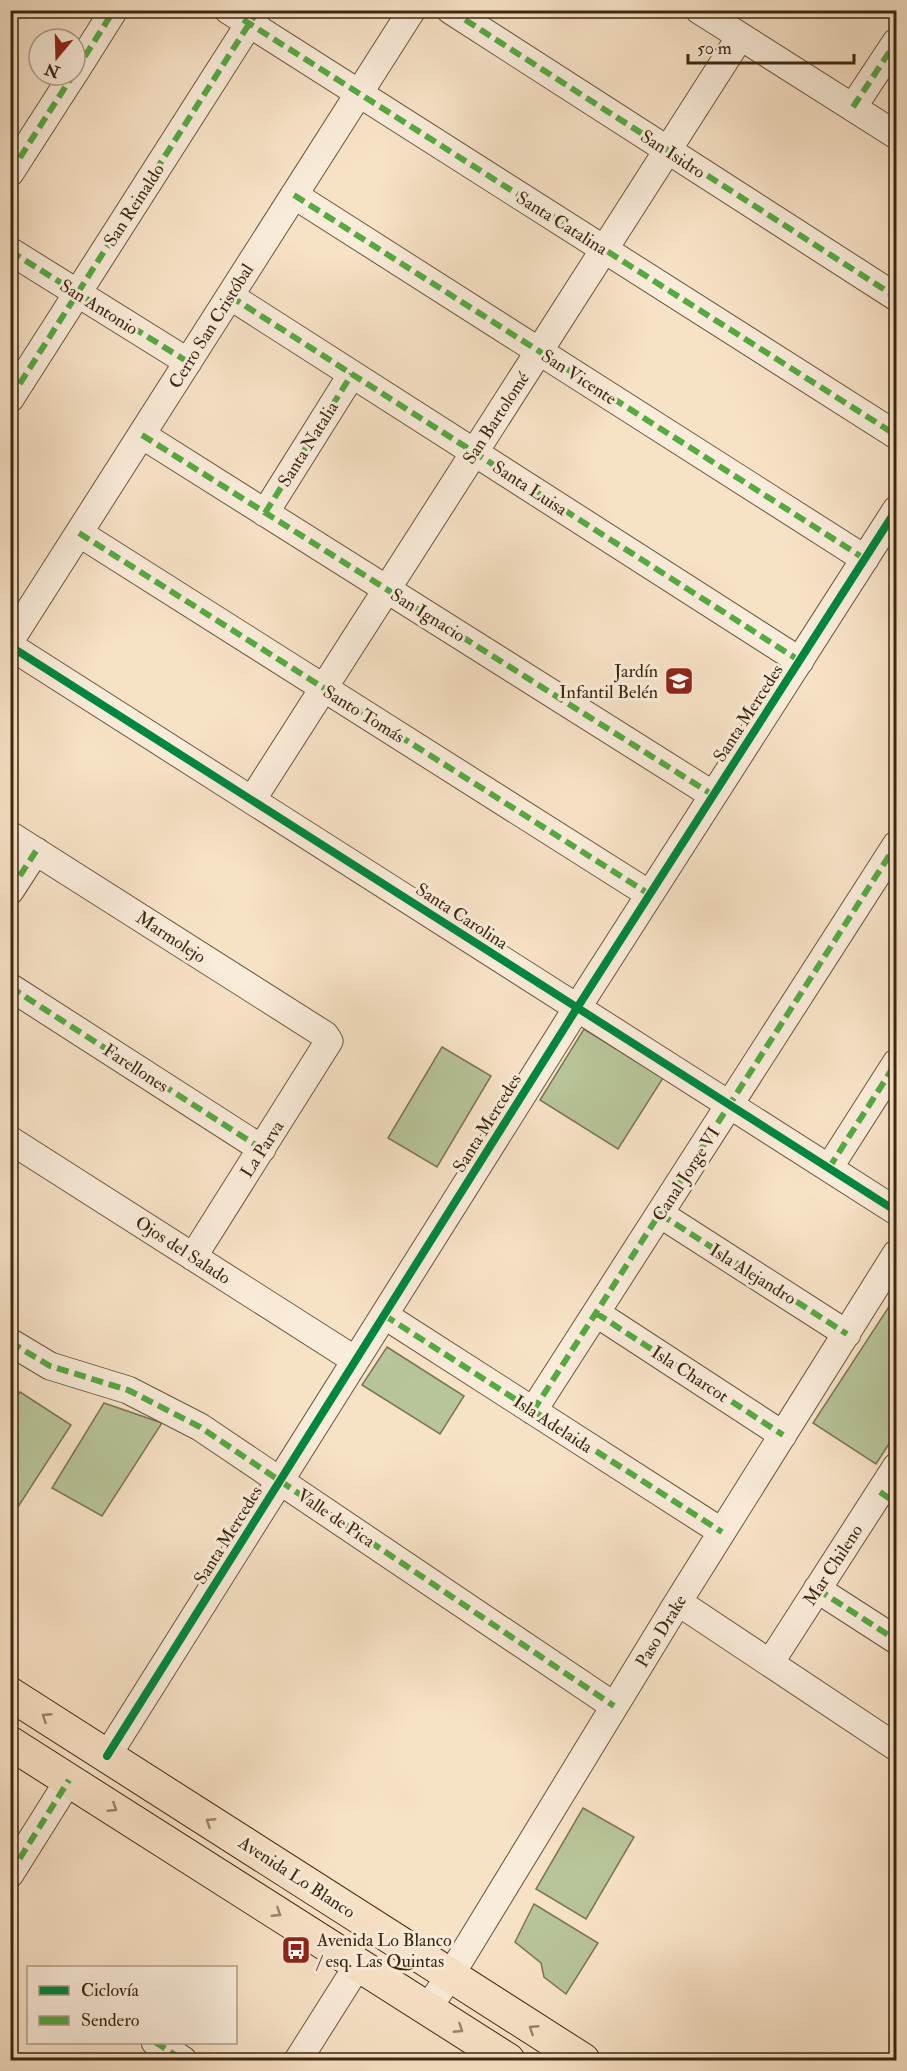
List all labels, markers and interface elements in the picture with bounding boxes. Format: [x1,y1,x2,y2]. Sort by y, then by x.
north arrow [27,27,87,87]
scale bar [688,27,854,65]
text: 50 m [697,37,732,60]
text: N [42,58,63,82]
street label: San Isidro [636,125,710,184]
street label: San Reinaldo [99,159,170,251]
street label: Santa Catalina [512,186,612,261]
street label: Cerro San Cristóbal [164,259,259,393]
street label: San Antonio [55,274,142,341]
street label: San Vicente [537,345,621,411]
street label: San Bartolomé [458,367,535,469]
street label: Santa Natalia [273,397,344,491]
street label: Santa Luisa [488,456,572,521]
street label: San Ignacio [386,583,470,648]
place label: Jardín Infantil Belén [559,660,658,704]
street label: Santa Mercedes [708,660,789,767]
school or university icon: Jardín Infantil Belén [663,665,695,697]
street label: Santo Tomás [319,680,409,749]
street label: Santa Carolina [411,878,513,955]
street label: Marmolejo [131,906,210,969]
street label: Farellones [99,1039,173,1098]
street label: Santa Mercedes [448,1070,527,1177]
street label: La Parva [235,1116,290,1182]
street label: Canal Jorge VI [647,1123,725,1226]
street label: Ojos del Salado [131,1211,235,1290]
street label: Isla Alejandro [705,1239,801,1310]
street label: Isla Charcot [647,1341,733,1408]
street label: Isla Adelaida [509,1390,597,1459]
street label: Santa Mercedes [189,1482,268,1589]
street label: Valle de Pica [292,1484,380,1553]
street label: Mar Chileno [799,1520,868,1610]
street label: Paso Drake [631,1590,692,1672]
one-way arrow [42,1713,53,1724]
one-way arrow [106,1801,117,1812]
one-way arrow [206,1818,217,1829]
street label: Avenida Lo Blanco [233,1831,360,1924]
one-way arrow [270,1906,281,1917]
place label: Avenida Lo Blanco / esq. Las Quintas [315,1929,452,1973]
bus stop icon: Avenida Lo Blanco / esq. Las Quintas [280,1934,312,1966]
legend [27,1966,237,2044]
text: Ciclovía [81,1979,140,2002]
text: Sendero [81,2009,140,2032]
one-way arrow [453,2022,463,2034]
one-way arrow [529,2025,540,2036]

